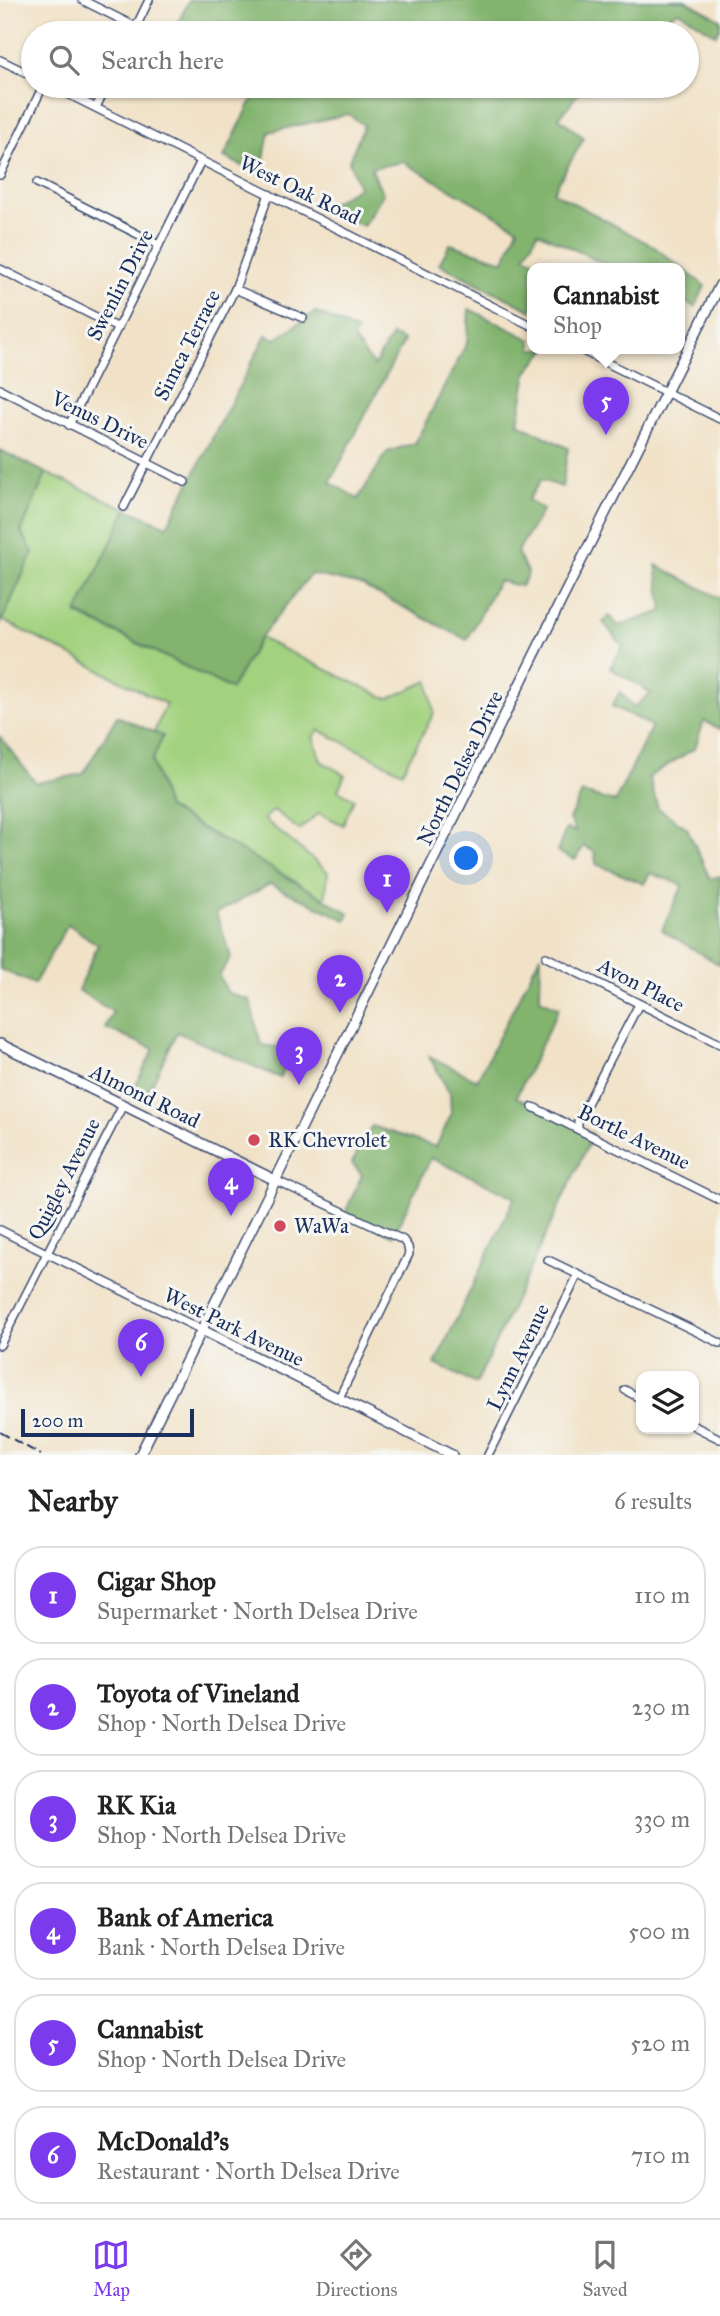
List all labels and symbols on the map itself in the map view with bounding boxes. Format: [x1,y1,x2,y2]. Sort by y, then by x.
street label: West Oak Road [235,150,365,231]
street label: Swenlin Drive [81,225,159,345]
street label: Simca Terrace [148,285,226,405]
pin: 5 [583,377,629,435]
street label: Venus Drive [46,385,153,455]
street label: North Delsea Drive [411,686,509,850]
your location [449,841,483,875]
pin: 1 [364,855,410,913]
street label: Avon Place [592,952,689,1018]
pin: 2 [317,955,363,1013]
pin: 3 [276,1027,322,1085]
street label: Almond Road [85,1058,205,1134]
street label: Bortle Avenue [574,1099,695,1175]
street label: Quigley Avenue [22,1114,106,1244]
place label: RK Chevrolet [268,1127,388,1153]
marker: RK Chevrolet [246,1132,262,1148]
pin: 4 [208,1158,254,1216]
place label: WaWa [294,1213,349,1239]
marker: WaWa [272,1218,288,1234]
street label: West Park Avenue [160,1282,309,1372]
street label: Lynn Avenue [481,1299,555,1415]
pin: 6 [118,1319,164,1377]
scale bar [21,1406,194,1438]

